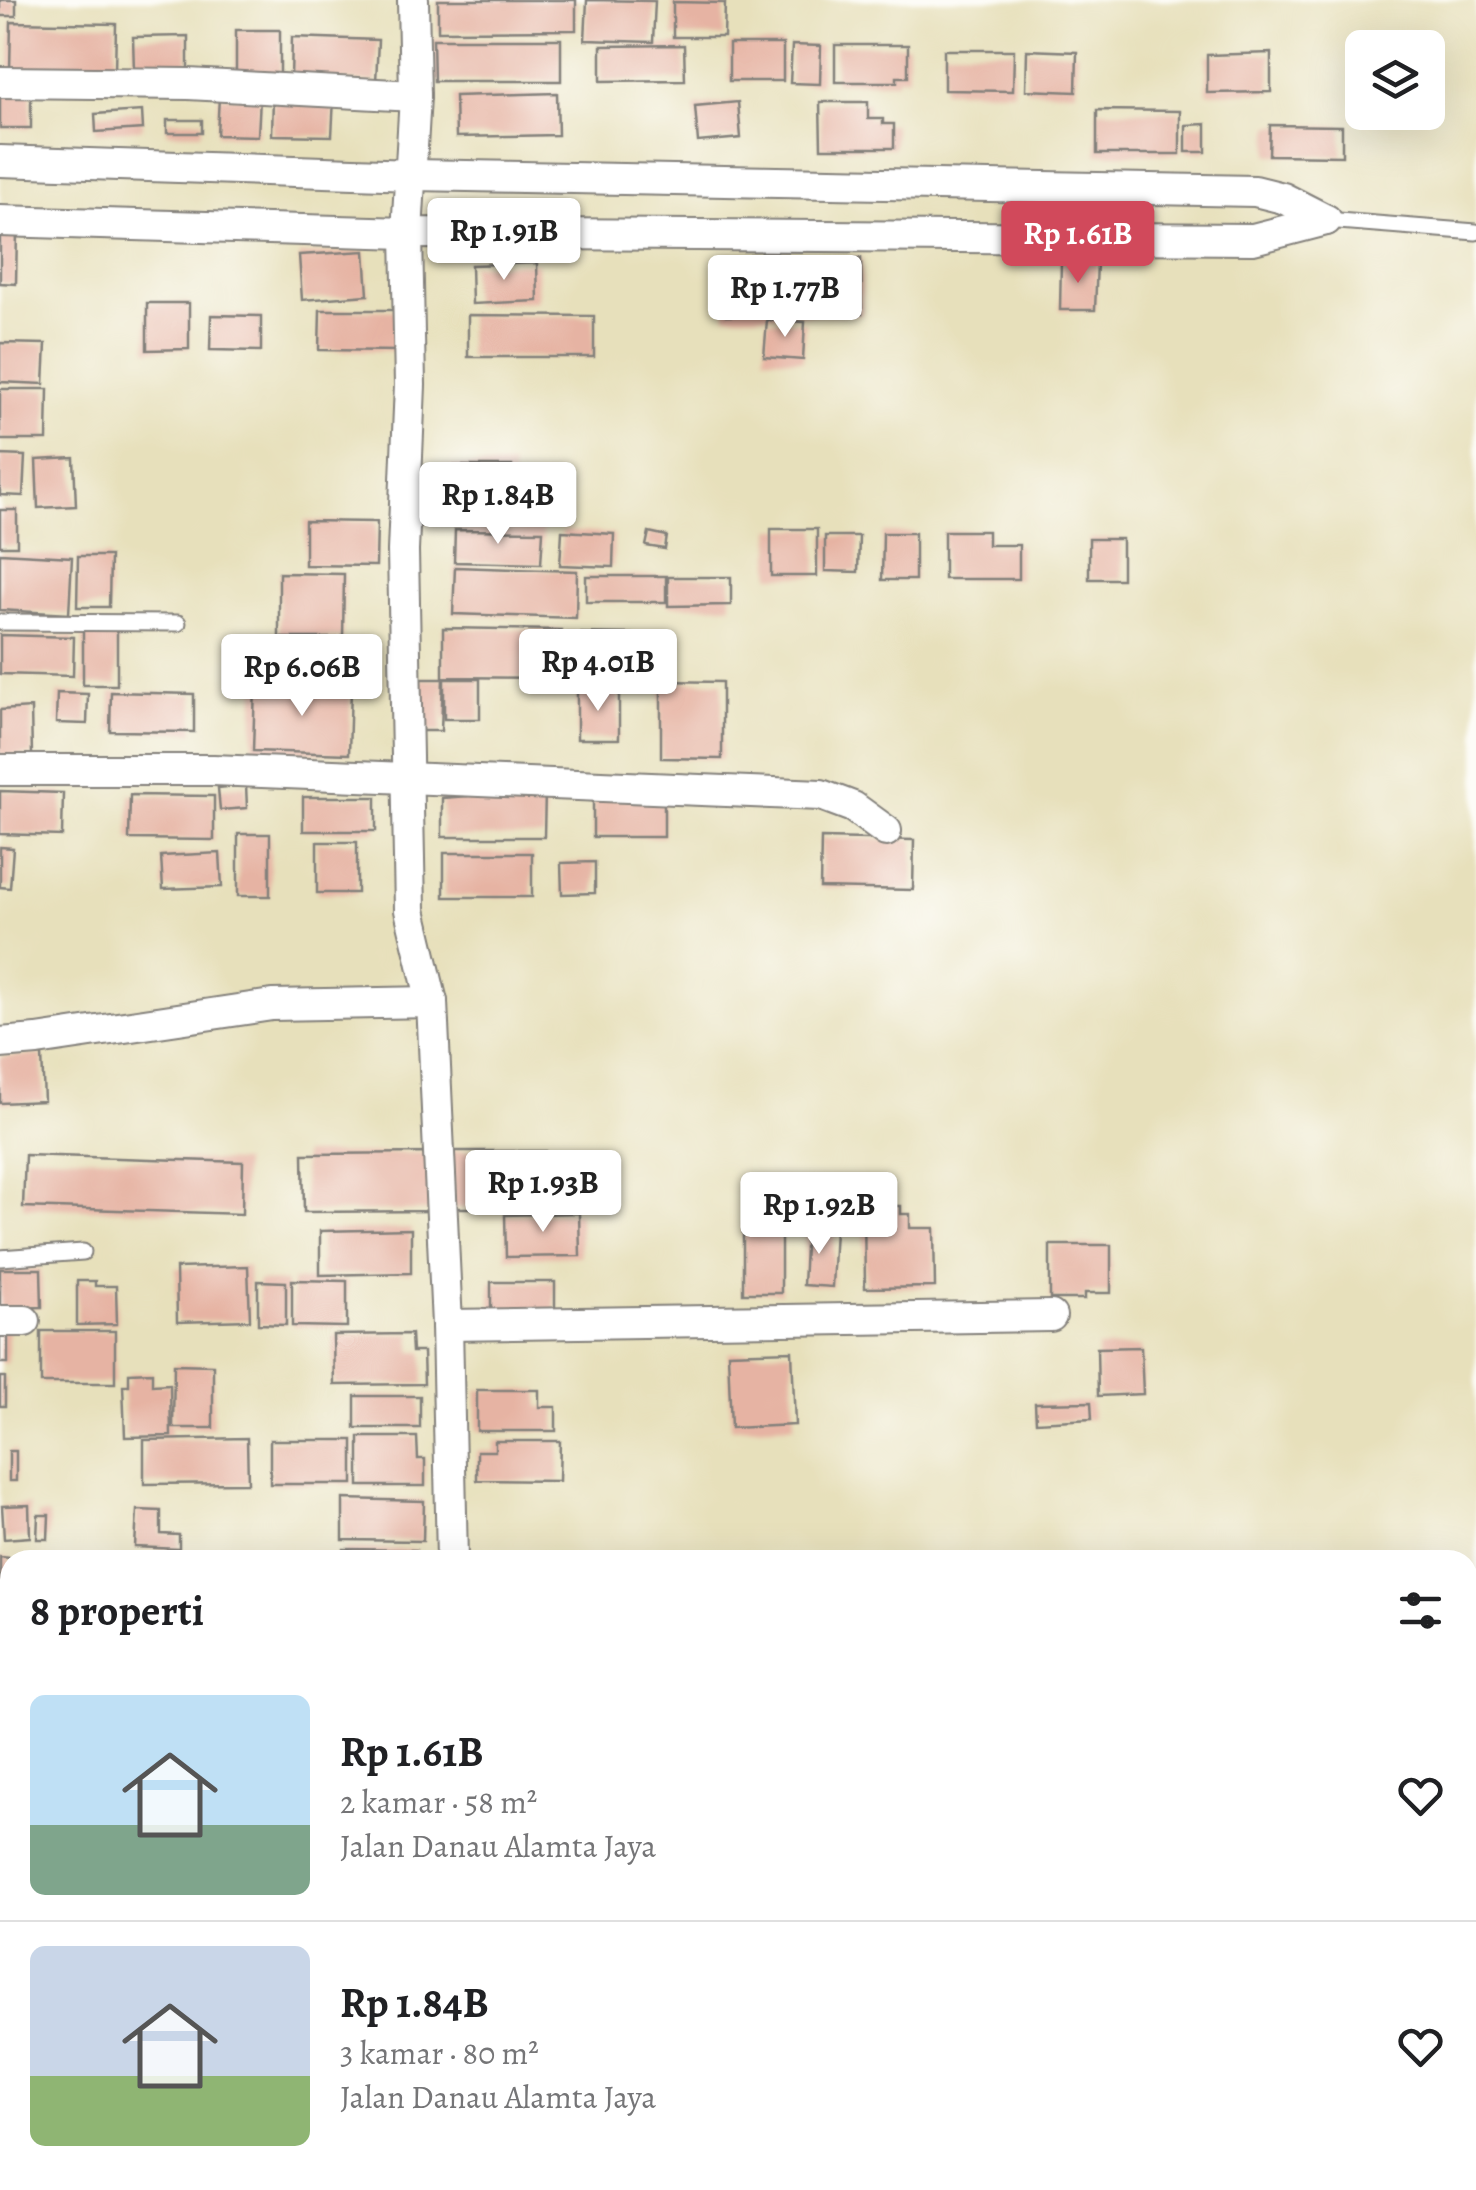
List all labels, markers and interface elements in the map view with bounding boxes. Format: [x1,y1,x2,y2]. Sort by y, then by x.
map controls [1345,30,1445,130]
button: layers [1345,30,1445,130]
pin: Rp 1.91B [401,198,607,283]
pin: Rp 1.61B [975,201,1181,286]
text: Rp 1.91B [449,208,559,252]
text: Rp 1.61B [1023,211,1133,255]
pin: Rp 1.77B [682,255,888,340]
text: Rp 1.77B [730,265,840,309]
pin: Rp 1.84B [395,462,601,547]
text: Rp 1.84B [441,472,555,516]
pin: Rp 4.01B [495,629,701,714]
pin: Rp 6.06B [199,634,405,719]
text: Rp 4.01B [541,639,655,683]
text: Rp 6.06B [243,644,361,688]
pin: Rp 1.93B [440,1150,646,1235]
text: Rp 1.93B [487,1160,599,1204]
pin: Rp 1.92B [716,1172,922,1257]
text: Rp 1.92B [762,1182,876,1226]
text: 8 properti [30,1582,204,1639]
icon: filters [1393,1583,1448,1638]
text: Rp 1.61B [340,1723,484,1780]
icon: home [110,1735,230,1855]
icon: heart [1393,1768,1448,1823]
text: 2 kamar · 58 m² [340,1780,537,1824]
text: Jalan Danau Alamta Jaya [340,1824,656,1868]
text: Rp 1.84B [340,1974,489,2031]
icon: home [110,1986,230,2106]
icon: heart [1393,2019,1448,2074]
text: 3 kamar · 80 m² [340,2031,539,2075]
text: Jalan Danau Alamta Jaya [340,2075,656,2119]

